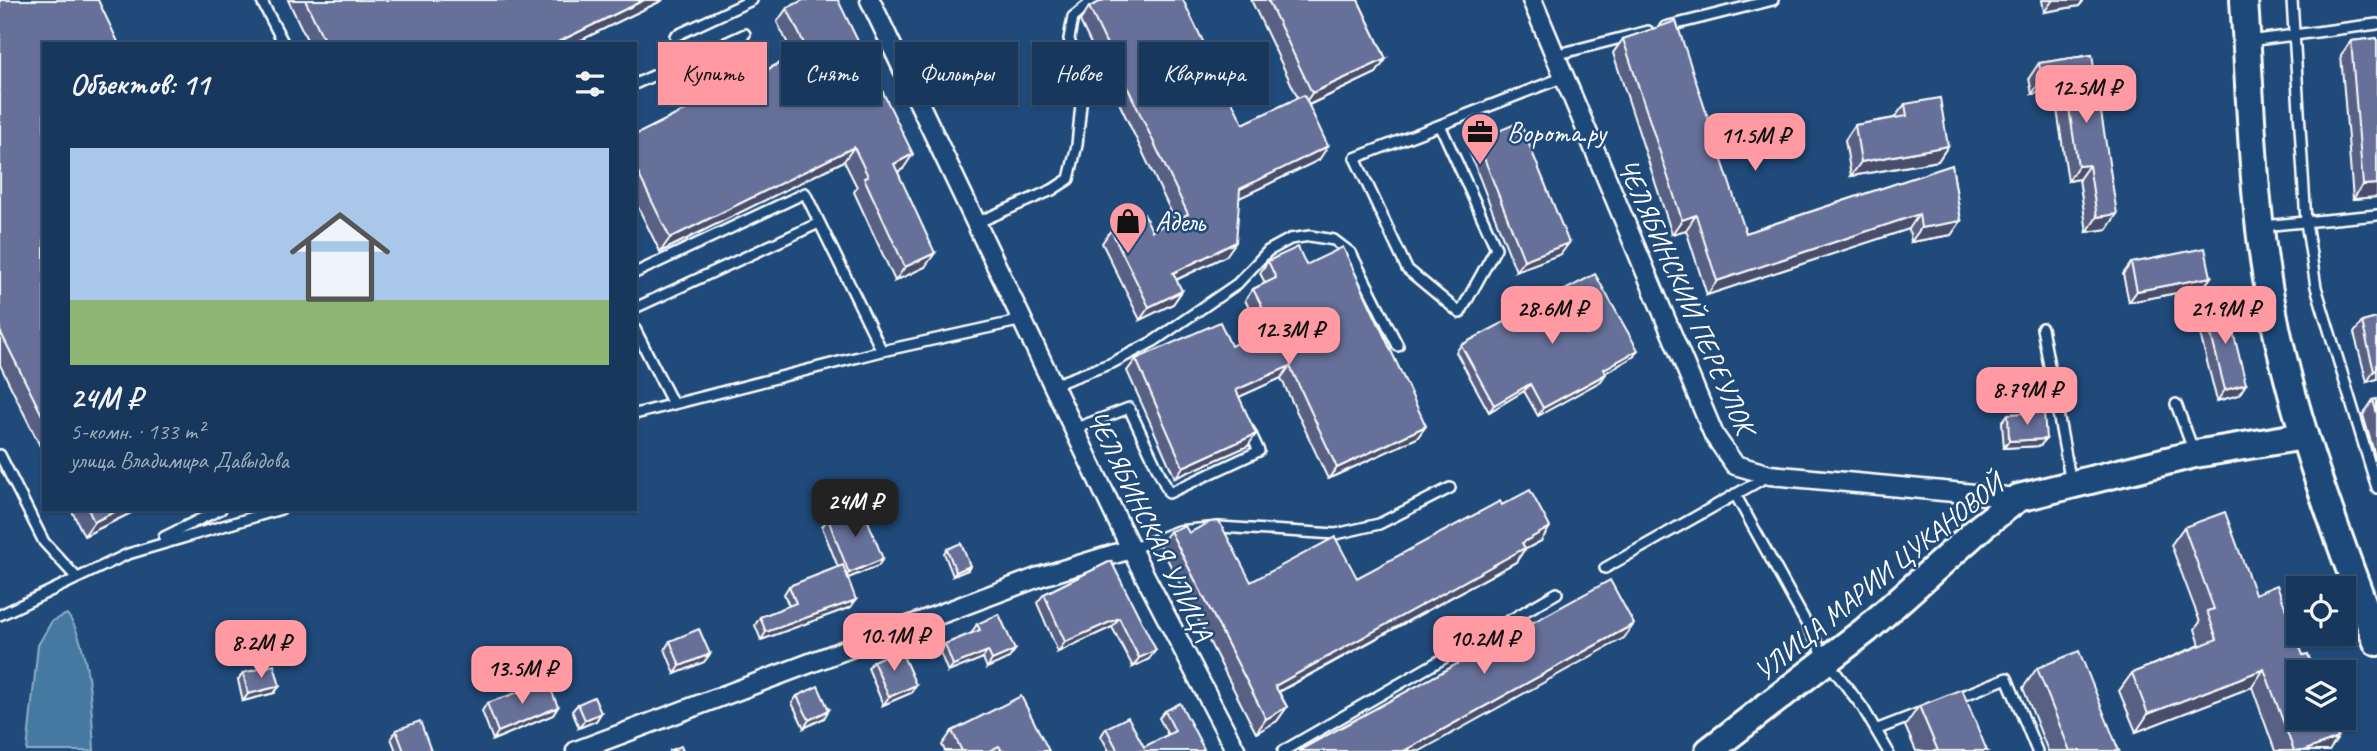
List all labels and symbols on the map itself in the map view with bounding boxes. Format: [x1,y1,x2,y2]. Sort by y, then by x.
pin: 12.5M ₽ [2021,66,2151,125]
office icon: Ворота.ру [1459,111,1501,166]
pin: 11.5M ₽ [1690,114,1820,173]
place label: Ворота.ру [1507,115,1608,150]
street label: ЧЕЛЯБИНСКИЙ ПЕРЕУЛОК [1610,153,1766,445]
shop icon: Адель [1107,200,1149,255]
place label: Адель [1155,204,1207,239]
pin: 28.6M ₽ [1487,286,1617,346]
pin: 21.9M ₽ [2160,286,2290,346]
pin: 12.3M ₽ [1224,308,1354,367]
pin: 8.79M ₽ [1962,368,2092,427]
street label: ЧЕЛЯБИНСКАЯ УЛИЦА [1080,404,1222,647]
street label: УЛИЦА МАРИИ ЦУКАНОВОЙ [1747,463,2013,689]
pin: 24M ₽ [806,480,904,539]
pin: 10.1M ₽ [829,614,959,673]
pin: 10.2M ₽ [1419,616,1549,676]
pin: 8.2M ₽ [204,620,318,680]
pin: 13.5M ₽ [457,646,587,706]

